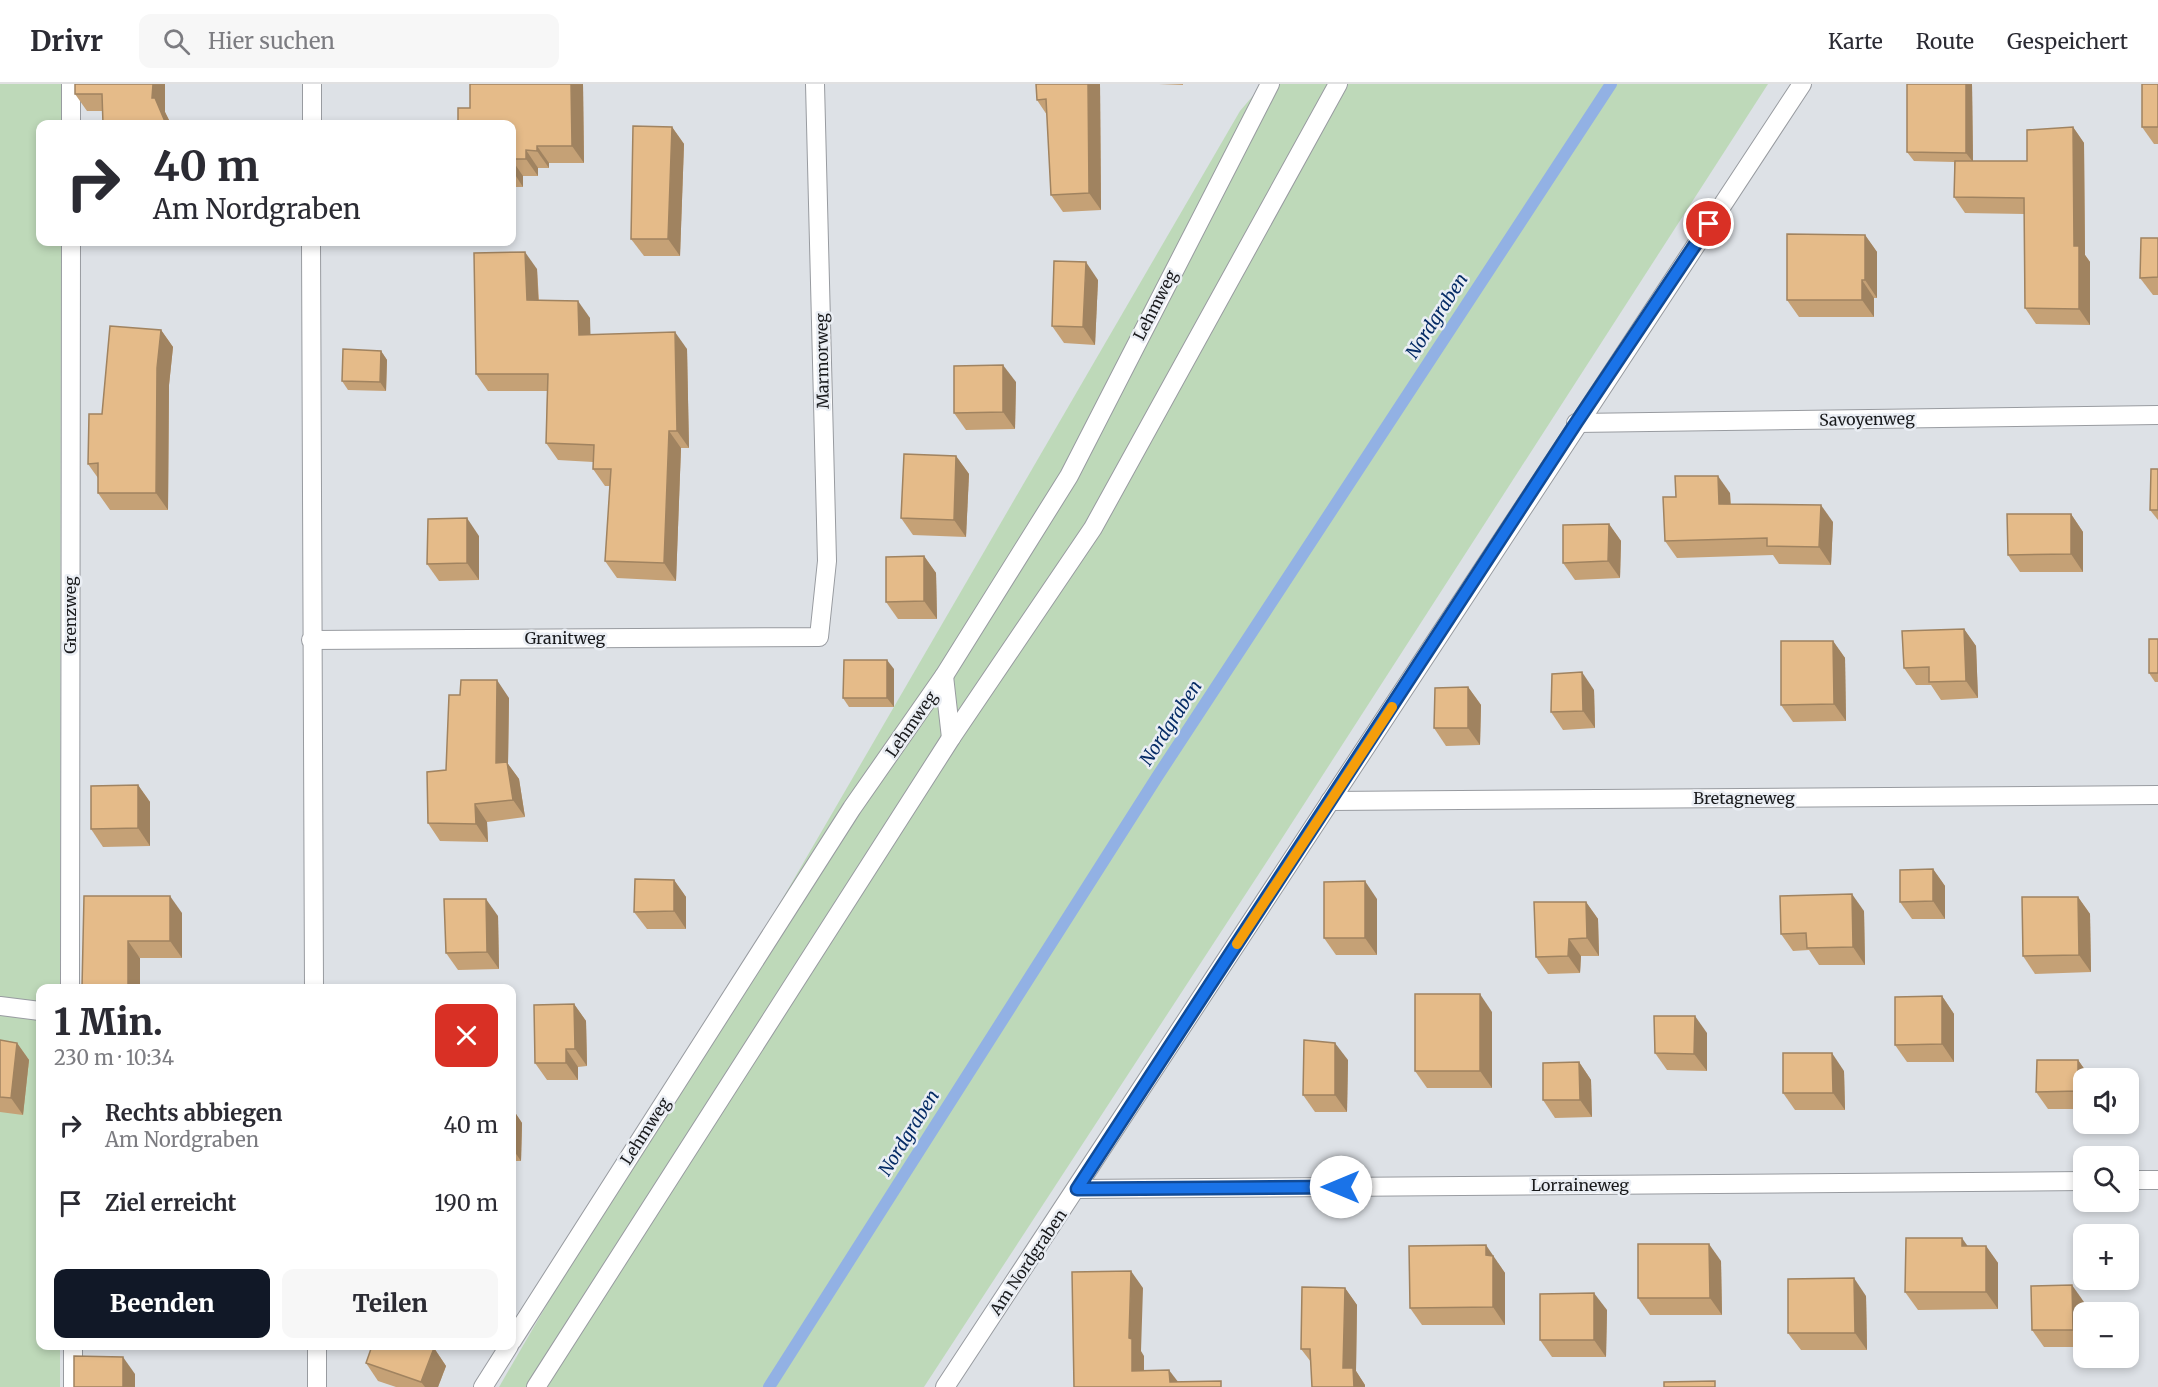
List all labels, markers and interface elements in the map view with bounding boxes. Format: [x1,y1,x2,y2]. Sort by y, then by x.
search box [139,14,559,68]
text: Drivr [30,23,103,59]
icon: search [160,25,193,58]
text: Hier suchen [208,27,335,55]
text: Karte [1828,28,1883,55]
text: Route [1916,28,1974,55]
text: Gespeichert [2007,28,2128,55]
text: 40 m [153,140,259,192]
icon: right [54,144,132,222]
text: Am Nordgraben [153,192,361,226]
pin [1683,198,1734,249]
icon: arrive [1692,207,1725,240]
street label: Lehmweg [1129,266,1181,343]
water label: Nordgraben [1401,269,1473,363]
street label: Marmorweg [811,313,833,409]
street label: Savoyenweg [1819,408,1915,430]
street label: Grenzweg [60,576,80,654]
street label: Granitweg [525,628,606,648]
water label: Nordgraben [1135,676,1207,770]
street label: Lehmweg [881,687,941,761]
street label: Bretagneweg [1693,788,1795,808]
text: 1 Min. [54,1000,163,1045]
button: close [435,1004,498,1067]
text: 230 m · 10:34 [54,1045,174,1070]
map controls [2073,1068,2139,1368]
button: sound [2073,1068,2139,1134]
water label: Nordgraben [873,1086,944,1180]
street label: Lehmweg [616,1093,674,1168]
text: Rechts abbiegen [105,1099,282,1127]
icon: right [54,1109,87,1142]
text: 40 m [443,1111,498,1139]
text: Am Nordgraben [105,1127,259,1152]
button: search [2073,1146,2139,1212]
position arrow [1309,1155,1373,1219]
street label: Lorraineweg [1531,1175,1629,1195]
icon: arrive [54,1187,87,1220]
text: Ziel erreicht [105,1189,236,1217]
text: 190 m [435,1189,498,1217]
street label: Am Nordgraben [985,1205,1071,1319]
button: + [2073,1224,2139,1290]
button: Beenden [54,1269,270,1338]
button: Teilen [282,1269,498,1338]
button: − [2073,1302,2139,1368]

